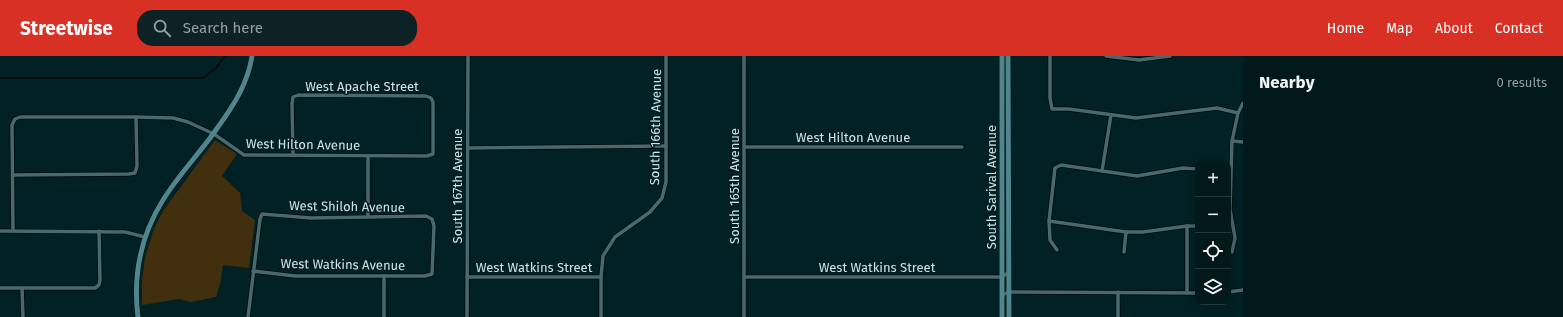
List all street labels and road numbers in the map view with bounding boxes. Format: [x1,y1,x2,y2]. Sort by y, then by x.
street label: South 166th Avenue [647,69,664,185]
street label: West Apache Street [305,79,419,94]
street label: South Sarival Avenue [984,125,999,249]
street label: South 165th Avenue [727,128,742,244]
street label: South 167th Avenue [450,129,465,243]
street label: West Hilton Avenue [796,130,910,145]
street label: West Hilton Avenue [246,136,360,153]
street label: West Shiloh Avenue [289,198,405,215]
street label: West Watkins Avenue [281,256,405,273]
street label: West Watkins Street [476,260,593,275]
street label: West Watkins Street [819,260,936,275]

